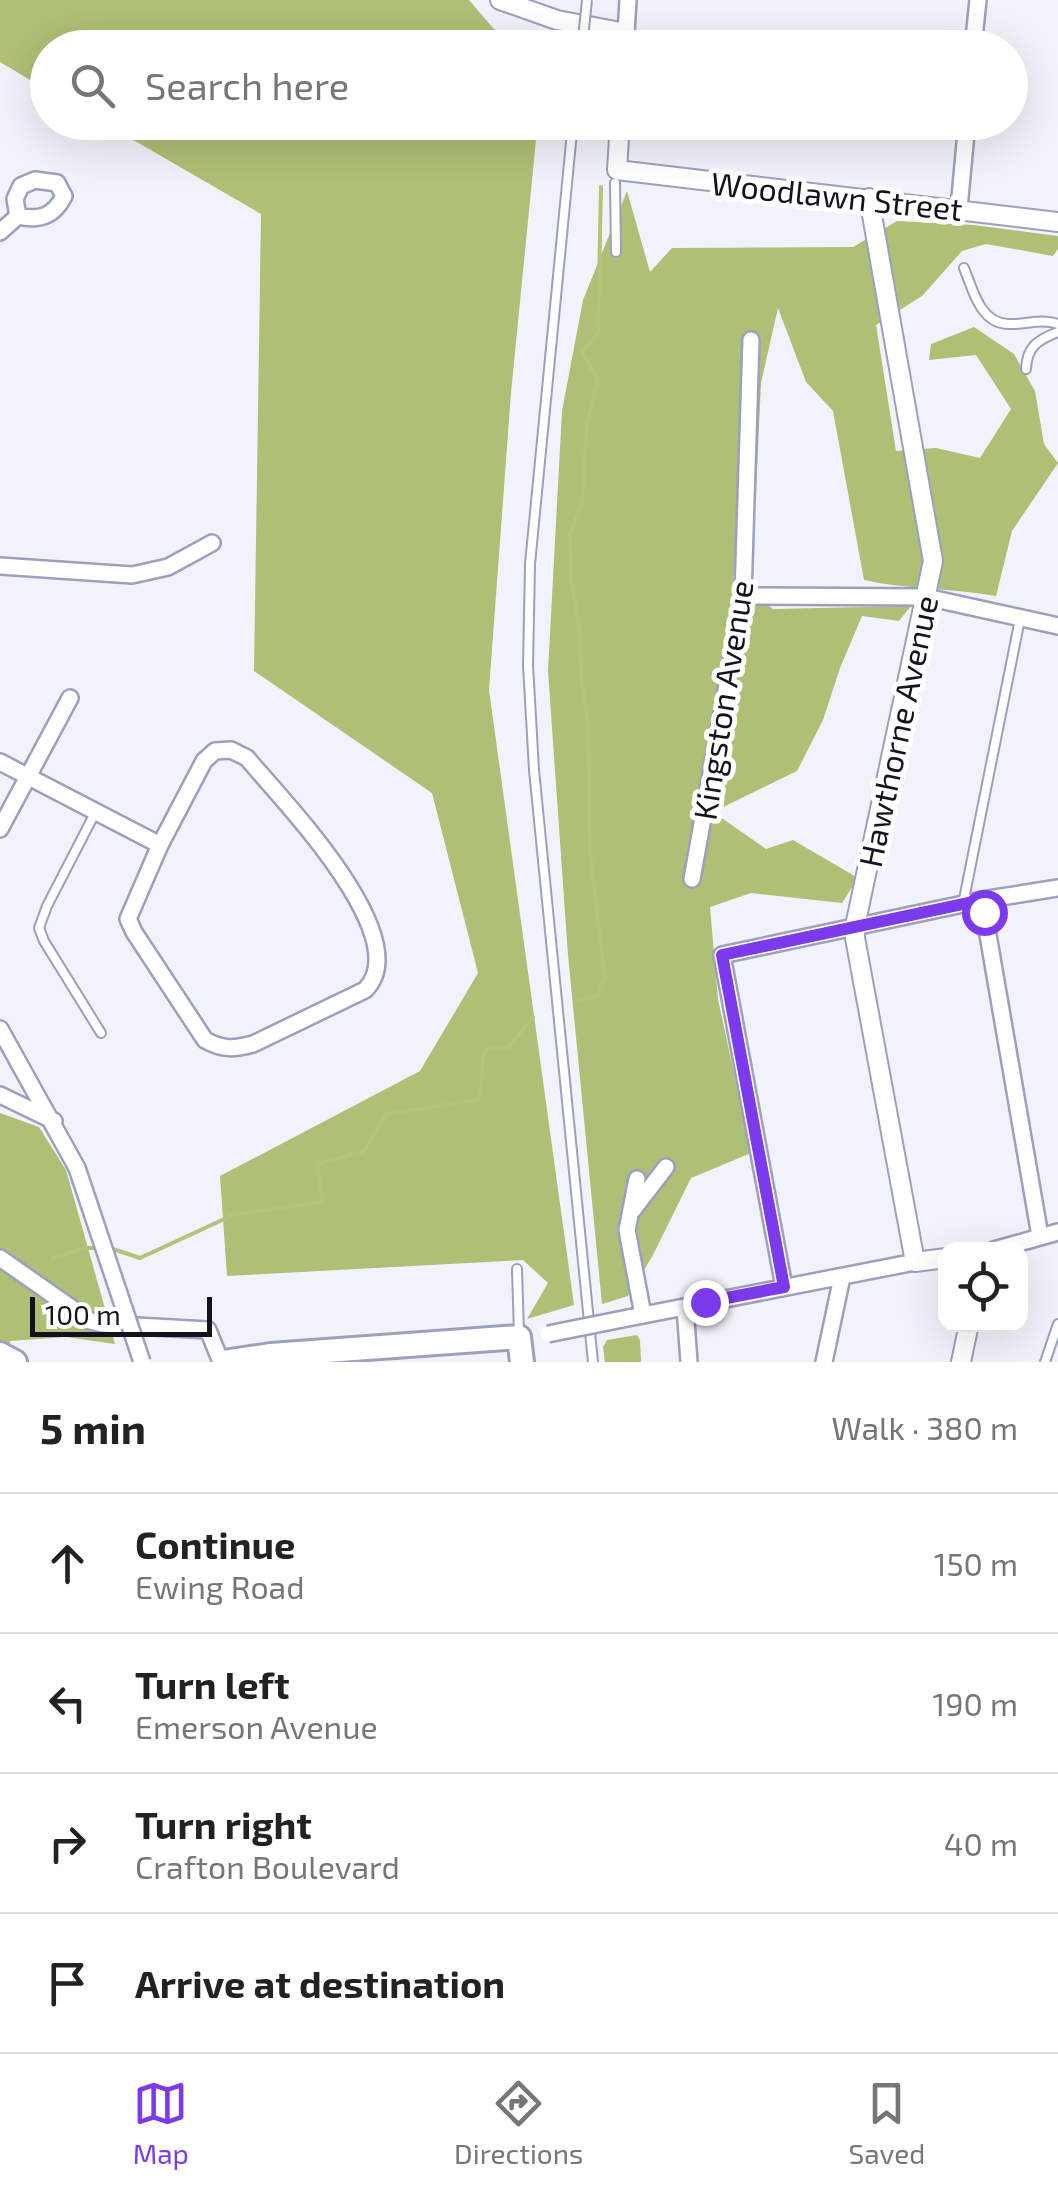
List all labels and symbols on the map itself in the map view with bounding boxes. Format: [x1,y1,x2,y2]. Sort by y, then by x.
street label: Woodlawn Street [709,163,965,227]
street label: Kingston Avenue [684,577,760,823]
street label: Hawthorne Avenue [850,592,944,870]
route start [962,890,1008,936]
route end [683,1280,729,1326]
scale bar [30,1292,212,1336]

